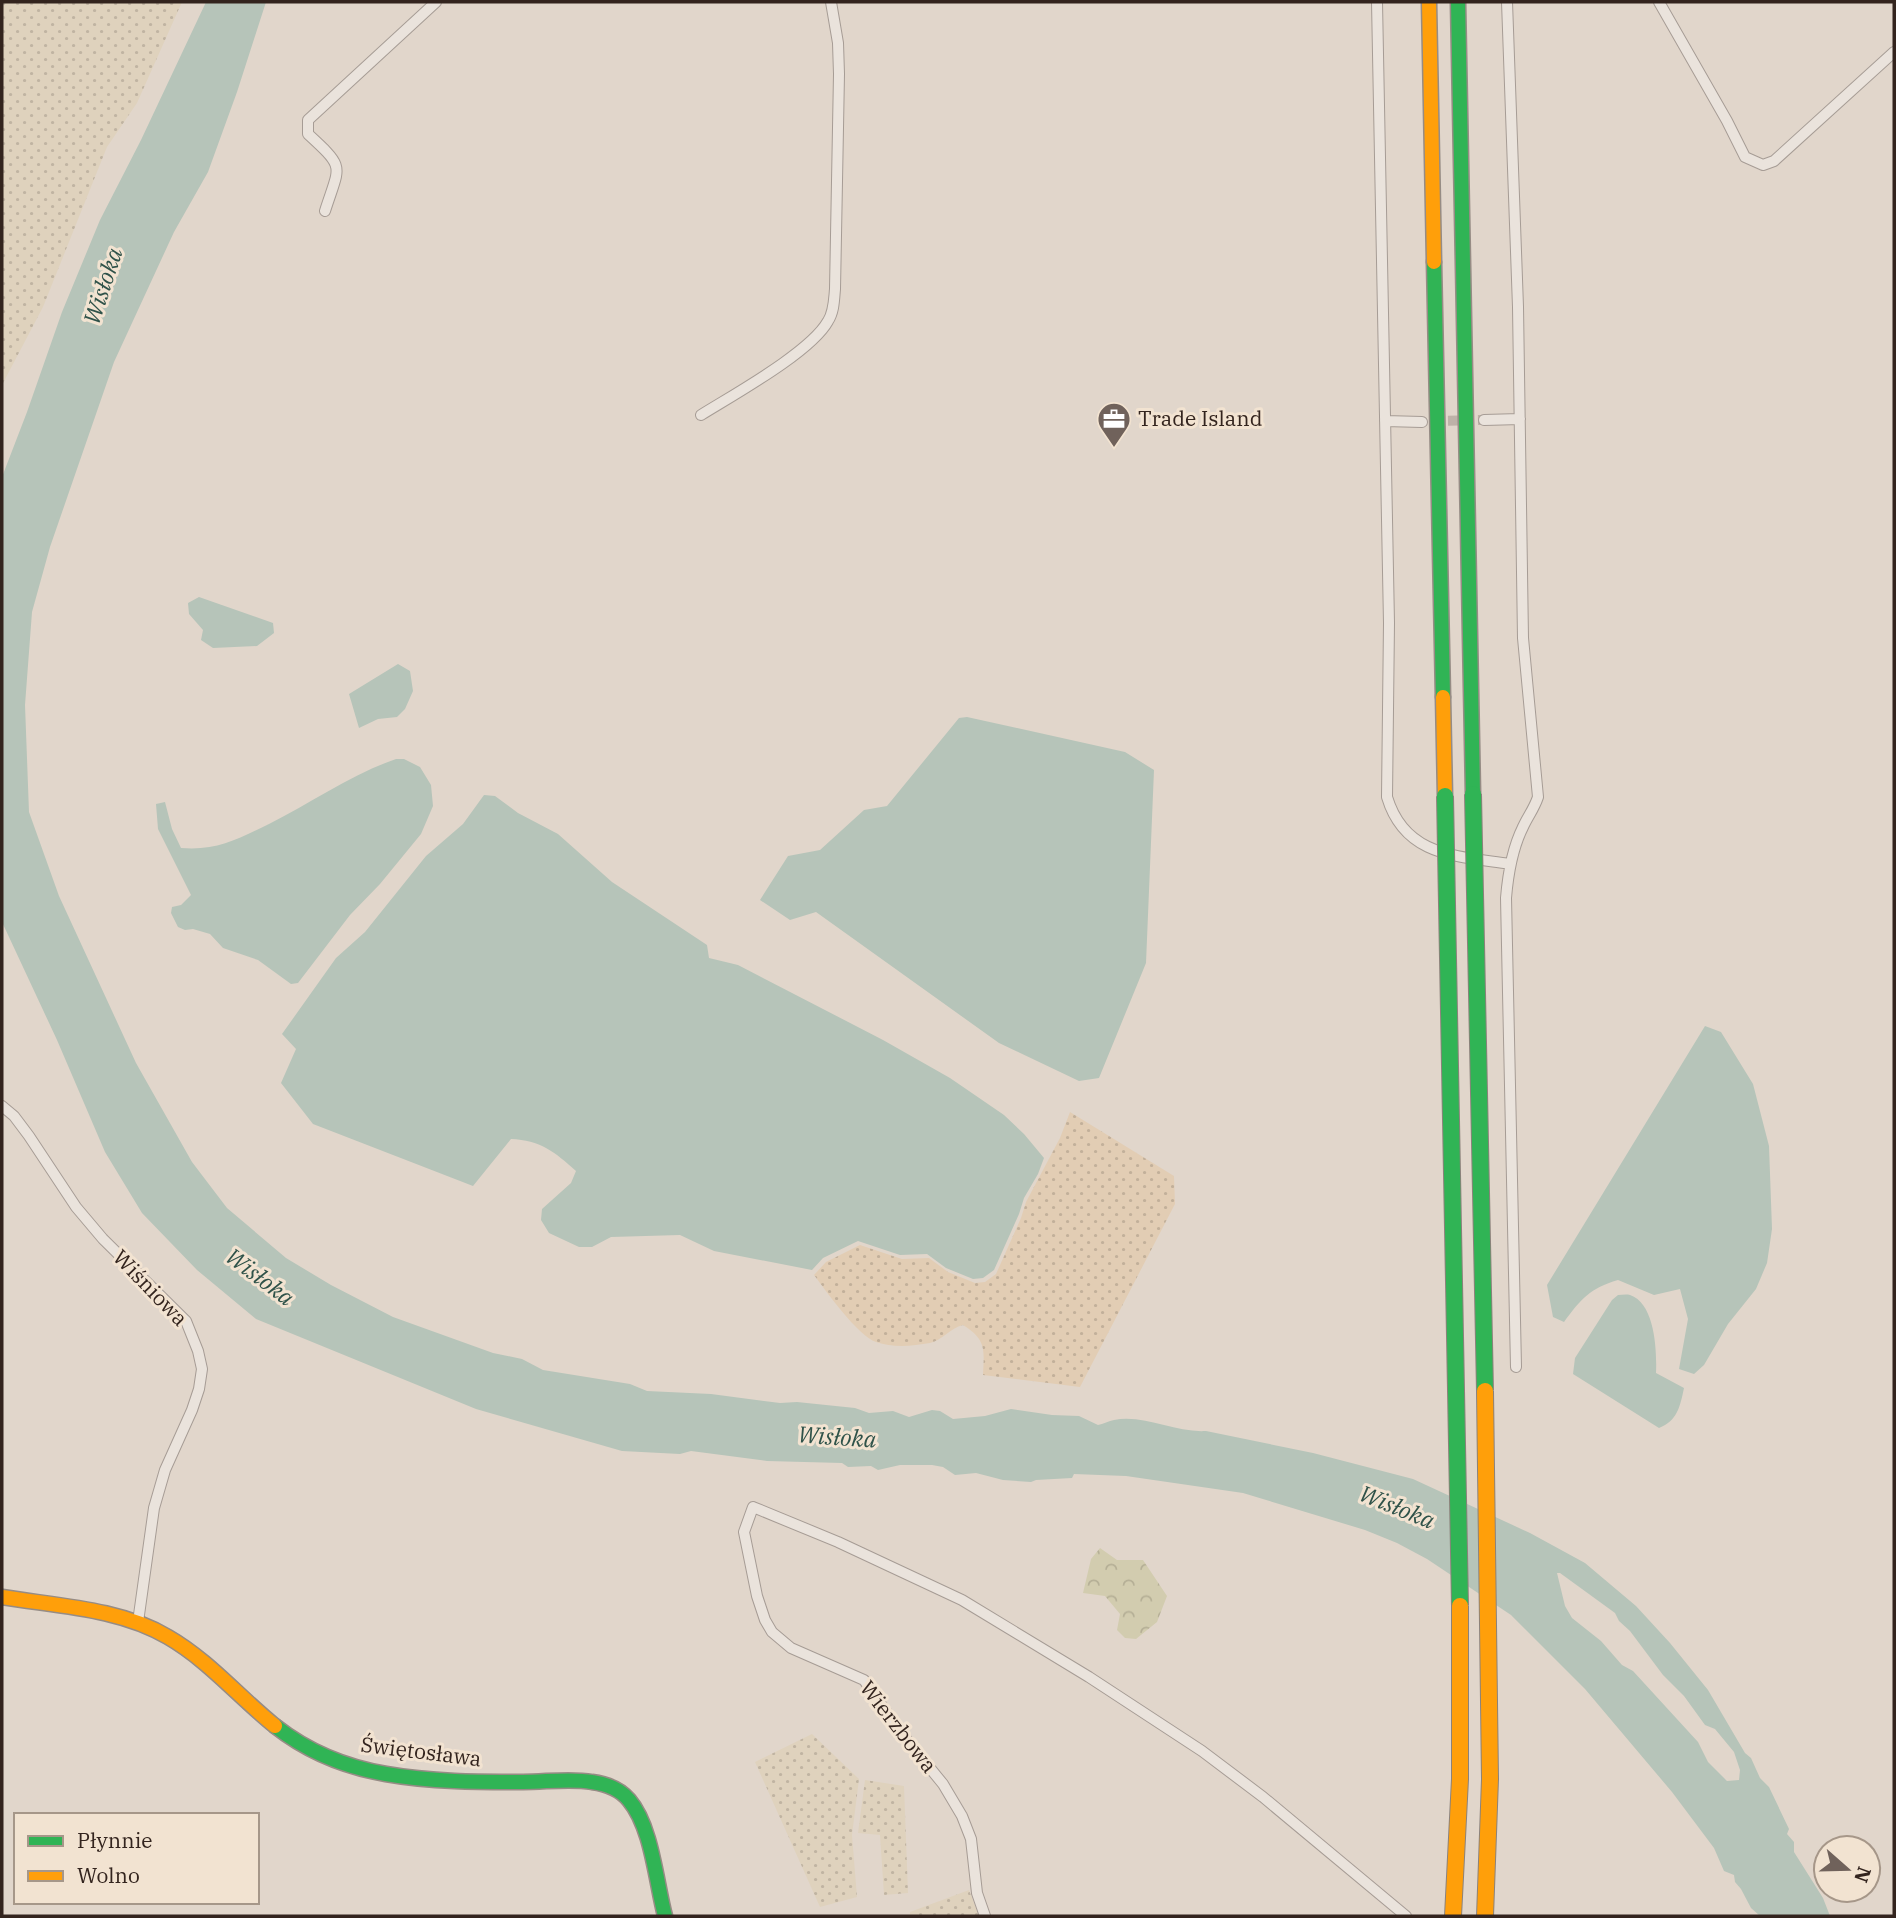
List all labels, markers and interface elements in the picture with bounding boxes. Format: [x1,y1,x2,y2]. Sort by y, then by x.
water label: Wisłoka [76,243,129,328]
office icon: Trade Island [1095,400,1133,449]
place label: Trade Island [1138,404,1263,432]
water label: Wisłoka [220,1241,301,1312]
street label: Wiśniowa [107,1243,194,1332]
water label: Wisłoka [797,1418,878,1454]
water label: Wisłoka [1355,1477,1440,1535]
street label: Wierzbowa [854,1674,944,1778]
street label: Świętosława [359,1730,483,1772]
legend [14,1813,259,1904]
text: Płynnie [77,1826,153,1854]
north arrow [1812,1834,1882,1904]
text: Wolno [77,1861,140,1889]
text: N [1849,1864,1877,1886]

